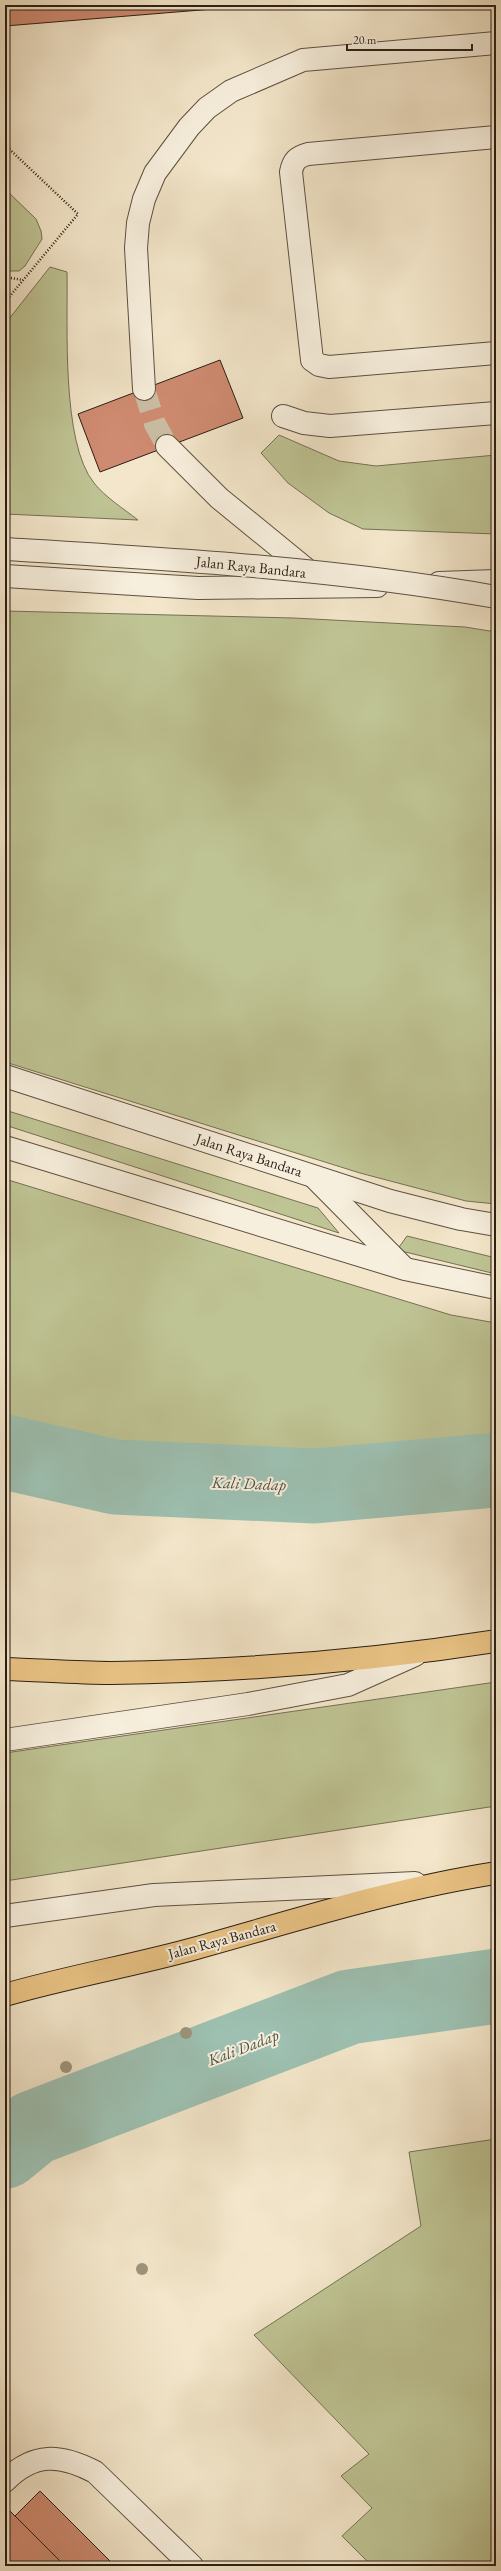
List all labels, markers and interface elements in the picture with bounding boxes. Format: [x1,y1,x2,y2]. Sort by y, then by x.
scale bar [347,26,472,52]
text: 20 m [353,32,377,48]
street label: Jalan Raya Bandara [193,551,307,582]
street label: Jalan Raya Bandara [192,1128,305,1181]
water label: Kali Dadap [211,1472,286,1495]
street label: Jalan Raya Bandara [164,1916,278,1964]
water label: Kali Dadap [204,2024,282,2071]

